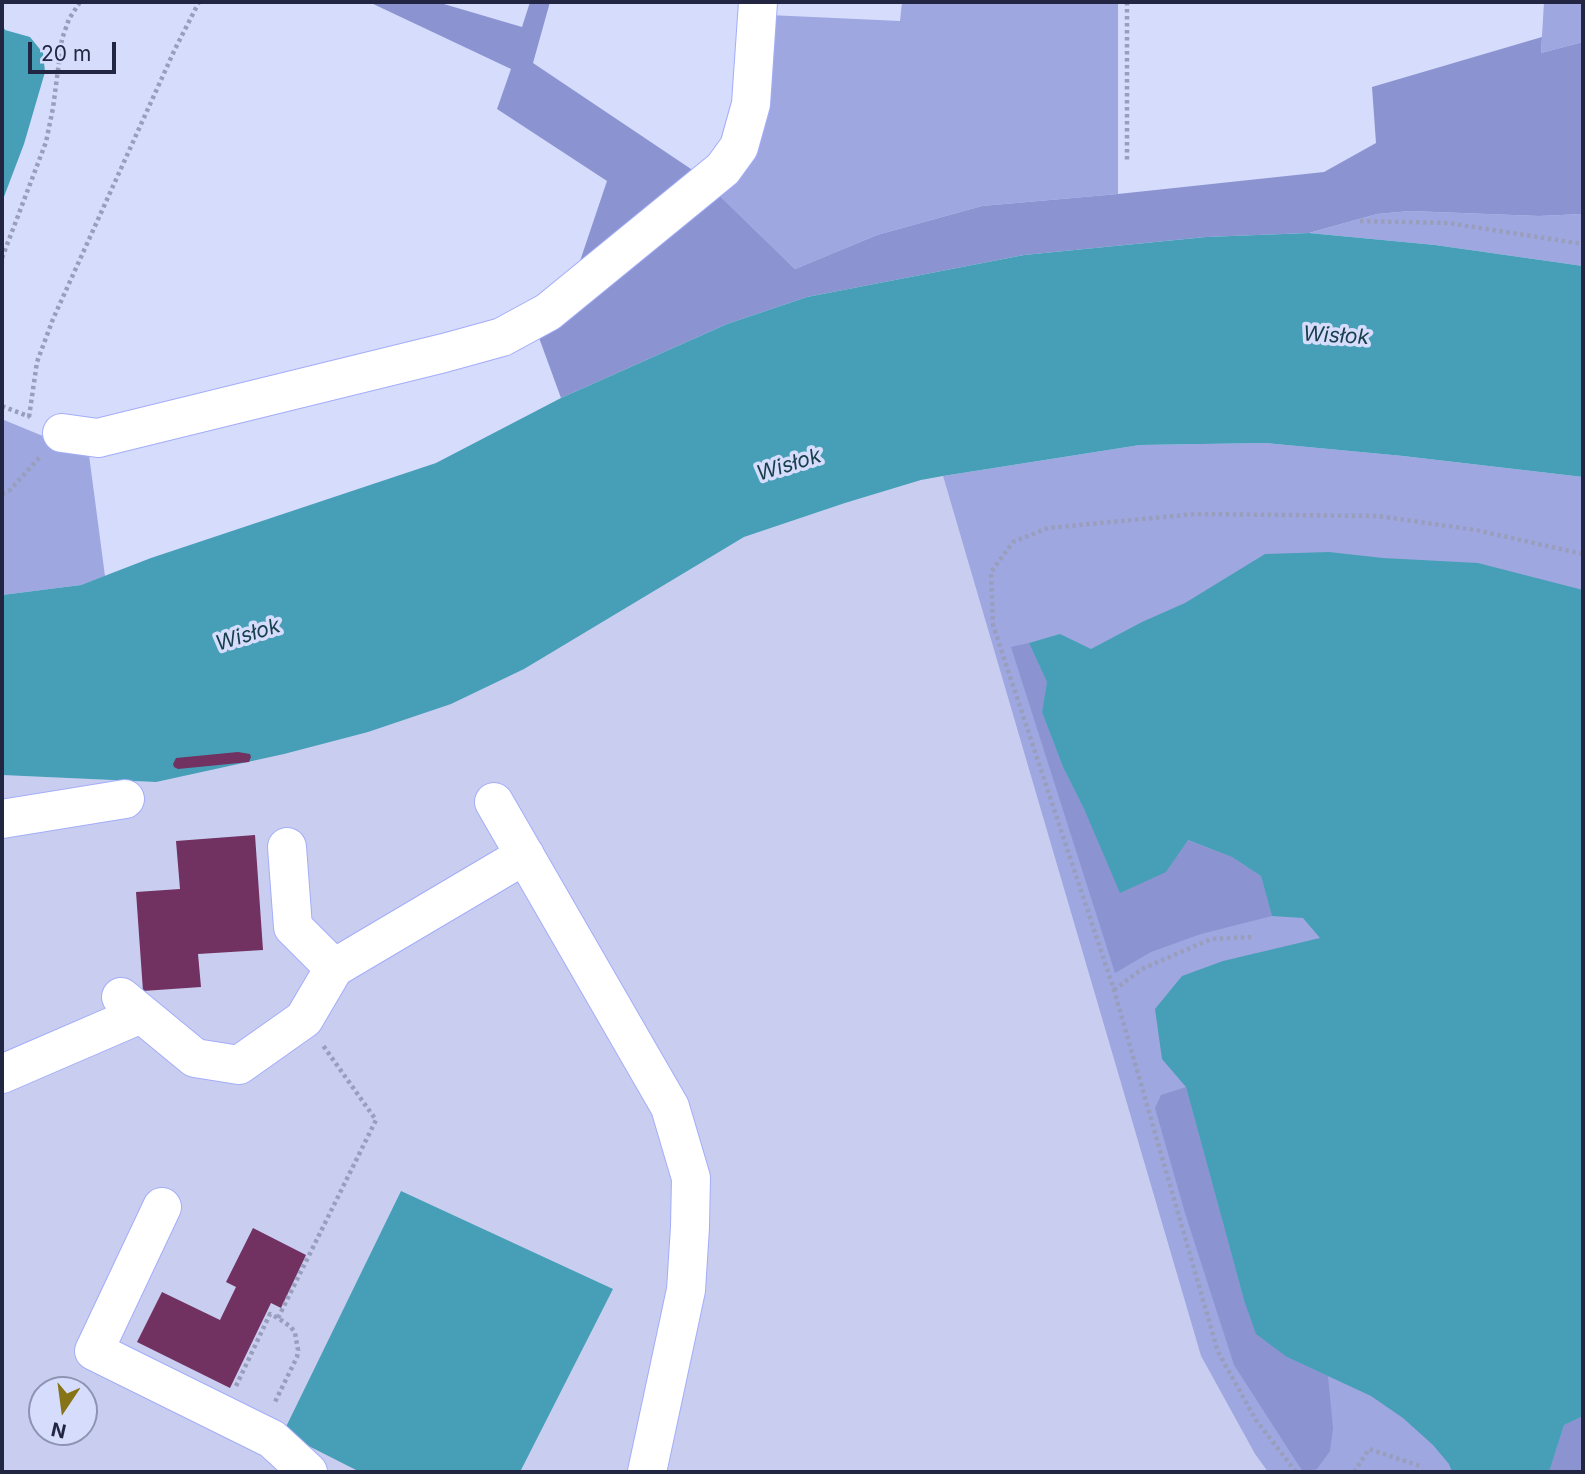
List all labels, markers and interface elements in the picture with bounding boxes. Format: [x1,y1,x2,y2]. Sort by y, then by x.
scale bar [32,28,119,72]
text: 20 m [41,41,91,66]
water label: Wisłok [1302,322,1370,350]
water label: Wisłok [754,443,824,487]
water label: Wisłok [213,613,283,657]
north arrow [28,1376,98,1446]
text: N [49,1417,68,1443]

